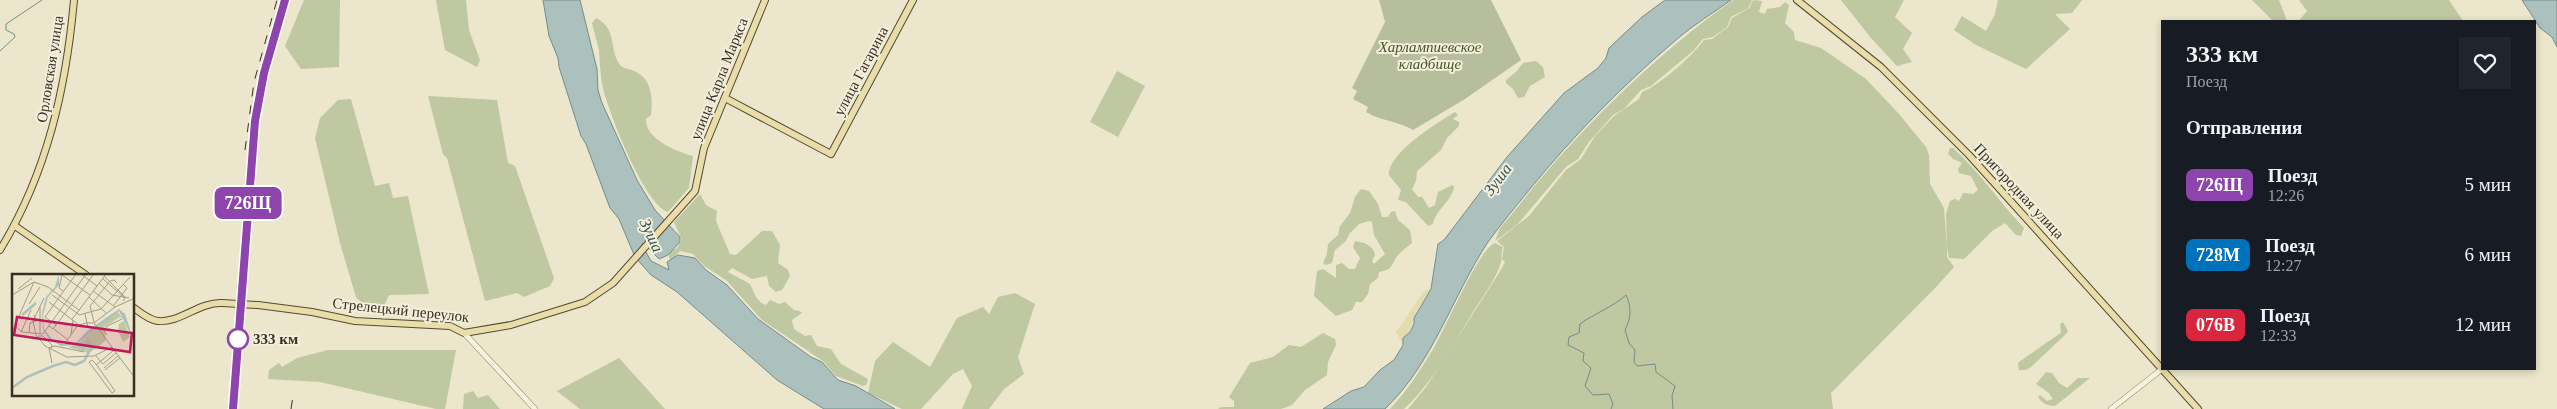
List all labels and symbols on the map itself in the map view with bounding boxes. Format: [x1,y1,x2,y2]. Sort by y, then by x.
street label: Орловская улица [34,14,66,124]
street label: улица Карла Маркса [687,15,751,142]
street label: улица Гагарина [831,23,891,118]
park label: Харлампиевское кладбище [1378,39,1482,72]
street label: Пригородная улица [1971,140,2067,242]
water label: Зуша [1480,160,1516,199]
line badge: 726Щ [213,187,283,219]
water label: Зуша [636,216,667,255]
inset map [12,274,135,396]
street label: Стрелецкий переулок [332,295,471,325]
marker: 333 км [227,328,249,350]
place label: 333 км [253,331,298,347]

